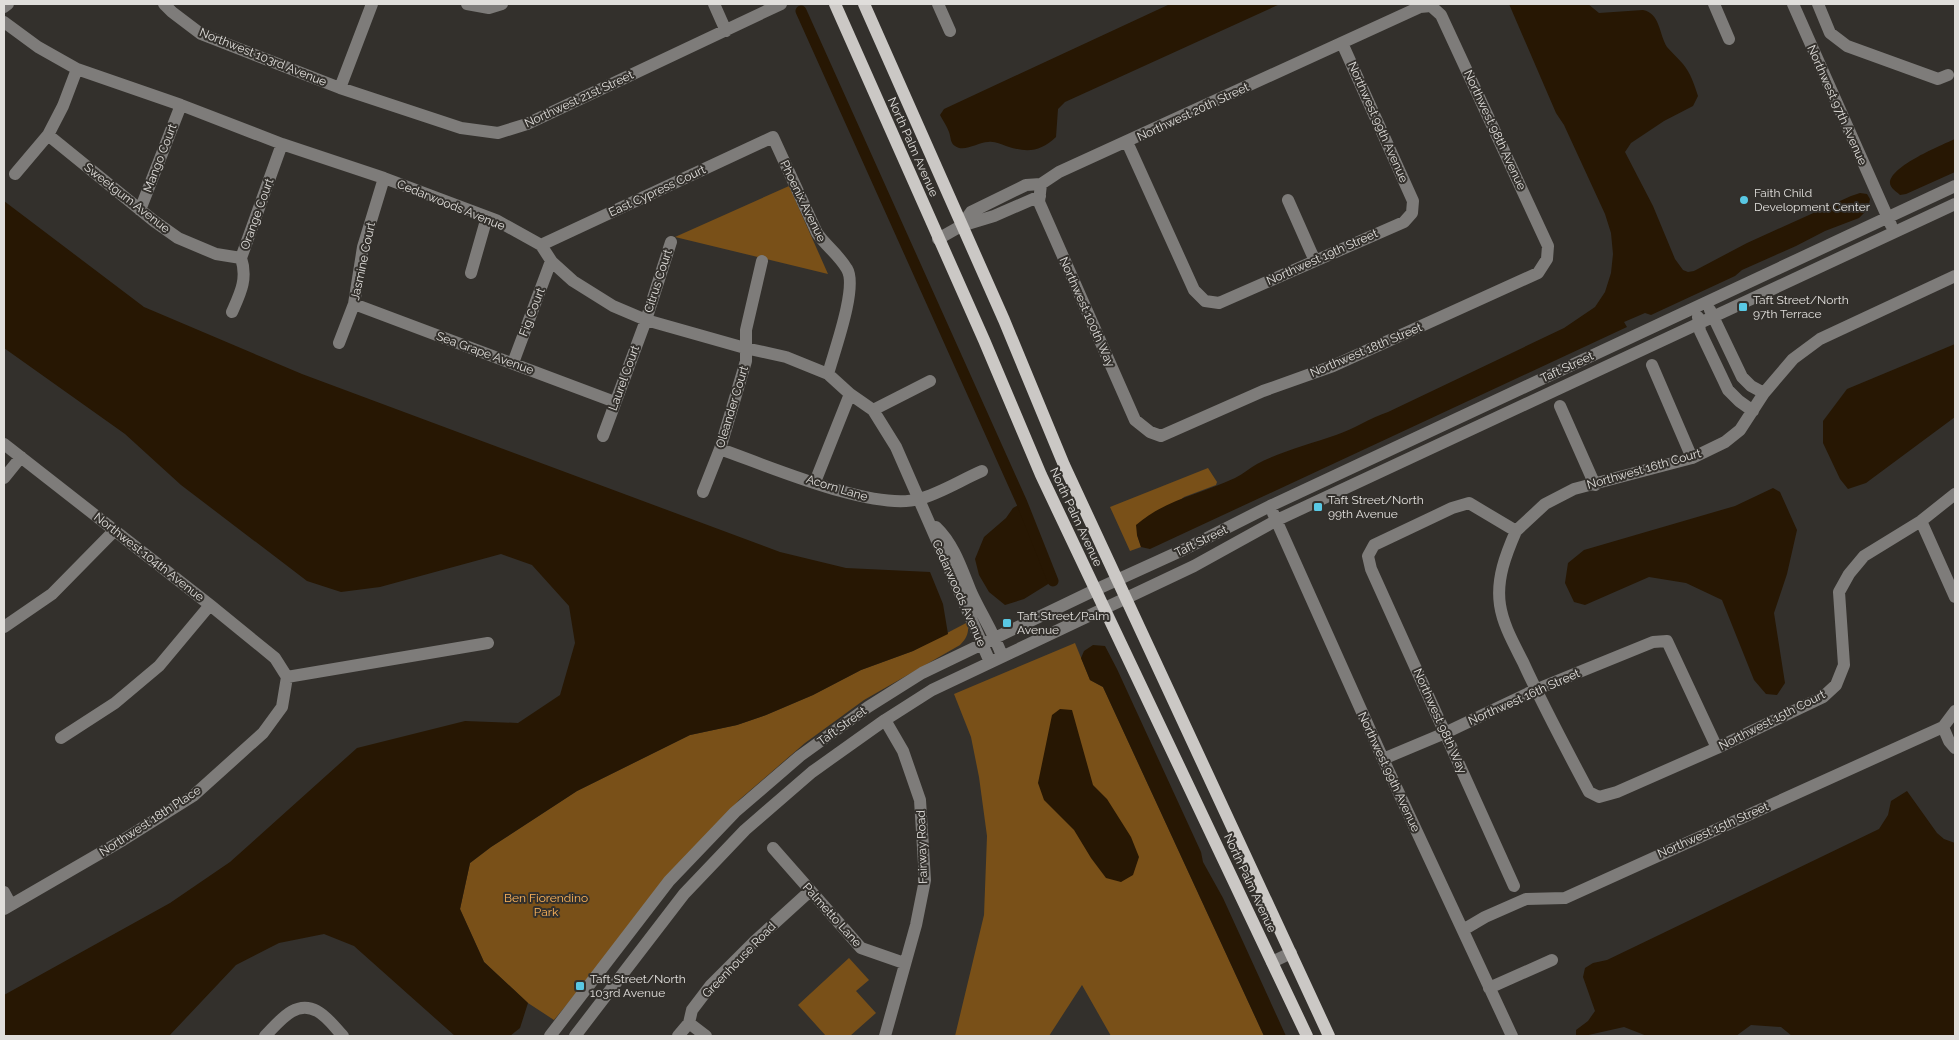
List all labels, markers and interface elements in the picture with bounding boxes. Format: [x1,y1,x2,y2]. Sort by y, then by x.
street label: Northwest 103rd Avenue [197,25,329,89]
street label: Northwest 97th Avenue [1804,43,1870,167]
street label: Northwest 99th Avenue [1345,59,1411,185]
street label: Northwest 21st Street [522,68,636,130]
street label: Northwest 98th Avenue [1461,68,1529,192]
street label: Northwest 20th Street [1135,80,1251,144]
street label: North Palm Avenue [885,95,941,199]
street label: Mango Court [140,122,180,194]
street label: Phoenix Avenue [777,158,829,244]
street label: Sweetgum Avenue [81,160,173,236]
street label: East Cypress Court [606,162,708,220]
street label: Orange Court [238,176,276,252]
street label: Cedarwoods Avenue [395,177,507,233]
place label: Faith Child Development Center [1754,186,1871,214]
marker: Faith Child Development Center [1738,194,1750,206]
street label: Jasmine Court [348,221,378,301]
street label: Northwest 19th Street [1264,226,1380,288]
street label: Citrus Court [641,248,675,314]
street label: Northwest 100th Way [1056,255,1118,370]
street label: Fig Court [516,286,548,338]
place label: Taft Street/North 97th Terrace [1753,293,1849,321]
marker: Taft Street/North 97th Terrace [1737,301,1749,313]
street label: Northwest 18th Street [1308,320,1424,380]
street label: Sea Grape Avenue [434,329,536,377]
street label: Laurel Court [606,343,642,413]
street label: Taft Street [1538,349,1596,385]
street label: Oleander Court [713,364,751,450]
street label: Northwest 16th Court [1585,446,1703,492]
street label: North Palm Avenue [1047,465,1105,569]
street label: Acorn Lane [805,472,869,504]
place label: Taft Street/North 99th Avenue [1328,493,1424,521]
marker: Taft Street/North 99th Avenue [1312,501,1324,513]
street label: Northwest 104th Avenue [91,510,207,604]
street label: Taft Street [1172,522,1230,560]
street label: Cedarwoods Avenue [929,537,989,649]
place label: Taft Street/Palm Avenue [1017,609,1109,637]
marker: Taft Street/Palm Avenue [1001,617,1013,629]
street label: Northwest 98th Way [1411,666,1470,776]
street label: Northwest 16th Street [1466,666,1582,728]
street label: Northwest 15th Court [1717,687,1827,753]
street label: Taft Street [815,704,869,748]
street label: Northwest 99th Avenue [1355,710,1423,834]
street label: Northwest 18th Place [97,783,203,859]
street label: Northwest 15th Street [1655,799,1771,861]
street label: Fairway Road [914,810,930,884]
street label: North Palm Avenue [1221,831,1279,935]
street label: Palmetto Lane [800,880,864,950]
park label: Ben Fiorendino Park [504,891,588,919]
street label: Greenhouse Road [699,919,779,1001]
place label: Taft Street/North 103rd Avenue [590,972,686,1000]
marker: Taft Street/North 103rd Avenue [574,980,586,992]

